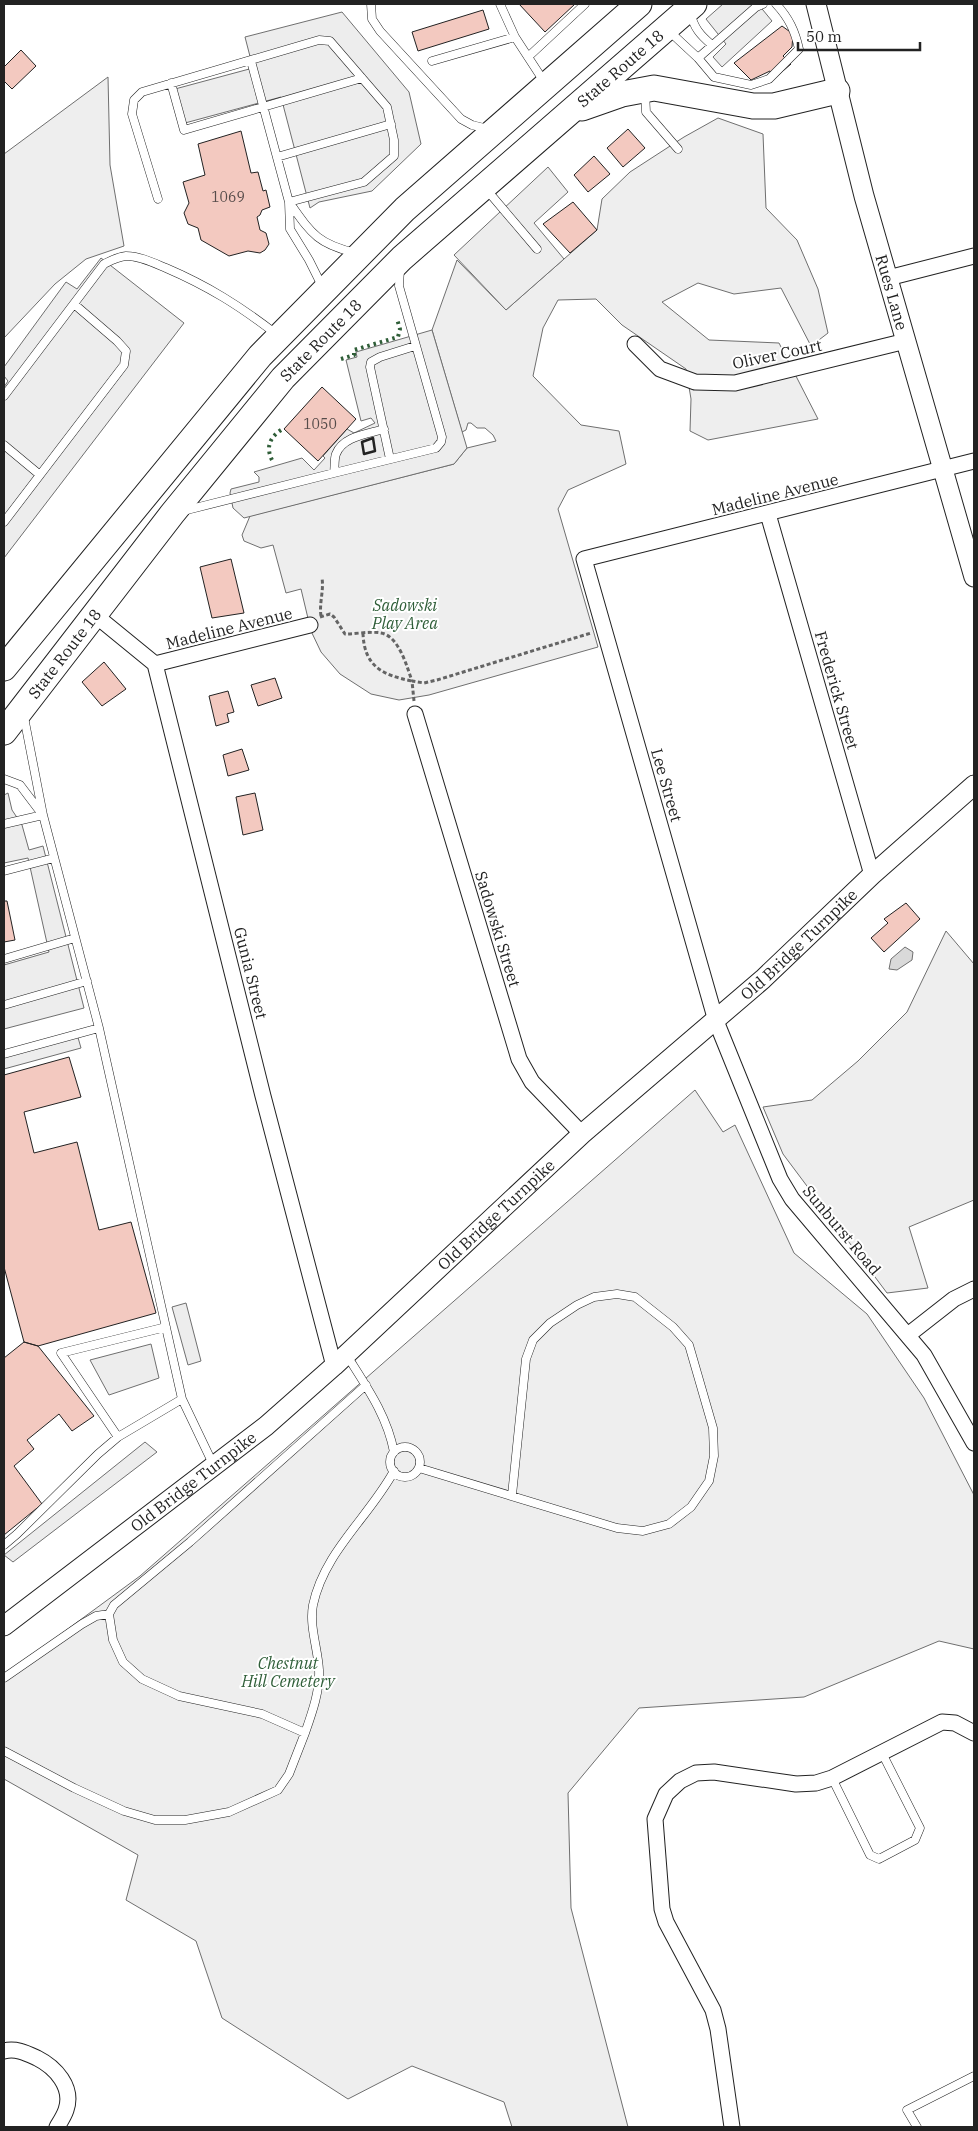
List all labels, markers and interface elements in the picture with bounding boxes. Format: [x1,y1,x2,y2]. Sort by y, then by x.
scale bar [798,20,920,52]
street label: State Route 18 [573,25,668,111]
text: 50 m [806,27,842,46]
house number: 1069 [211,188,245,206]
street label: Rues Lane [871,252,912,332]
street label: State Route 18 [275,295,366,386]
street label: Oliver Court [730,335,824,373]
house number: 1050 [303,415,337,433]
street label: Madeline Avenue [710,469,840,519]
park label: Sadowski Play Area [371,595,438,633]
street label: Madeline Avenue [164,603,294,653]
street label: State Route 18 [23,605,105,703]
street label: Frederick Street [811,629,864,752]
street label: Lee Street [647,746,687,824]
street label: Sadowski Street [471,869,525,990]
street label: Old Bridge Turnpike [736,885,861,1004]
street label: Gunia Street [230,925,272,1021]
street label: Old Bridge Turnpike [433,1155,559,1274]
street label: Sunburst Road [799,1181,886,1279]
street label: Old Bridge Turnpike [126,1427,260,1536]
park label: Chestnut Hill Cemetery [240,1653,336,1691]

